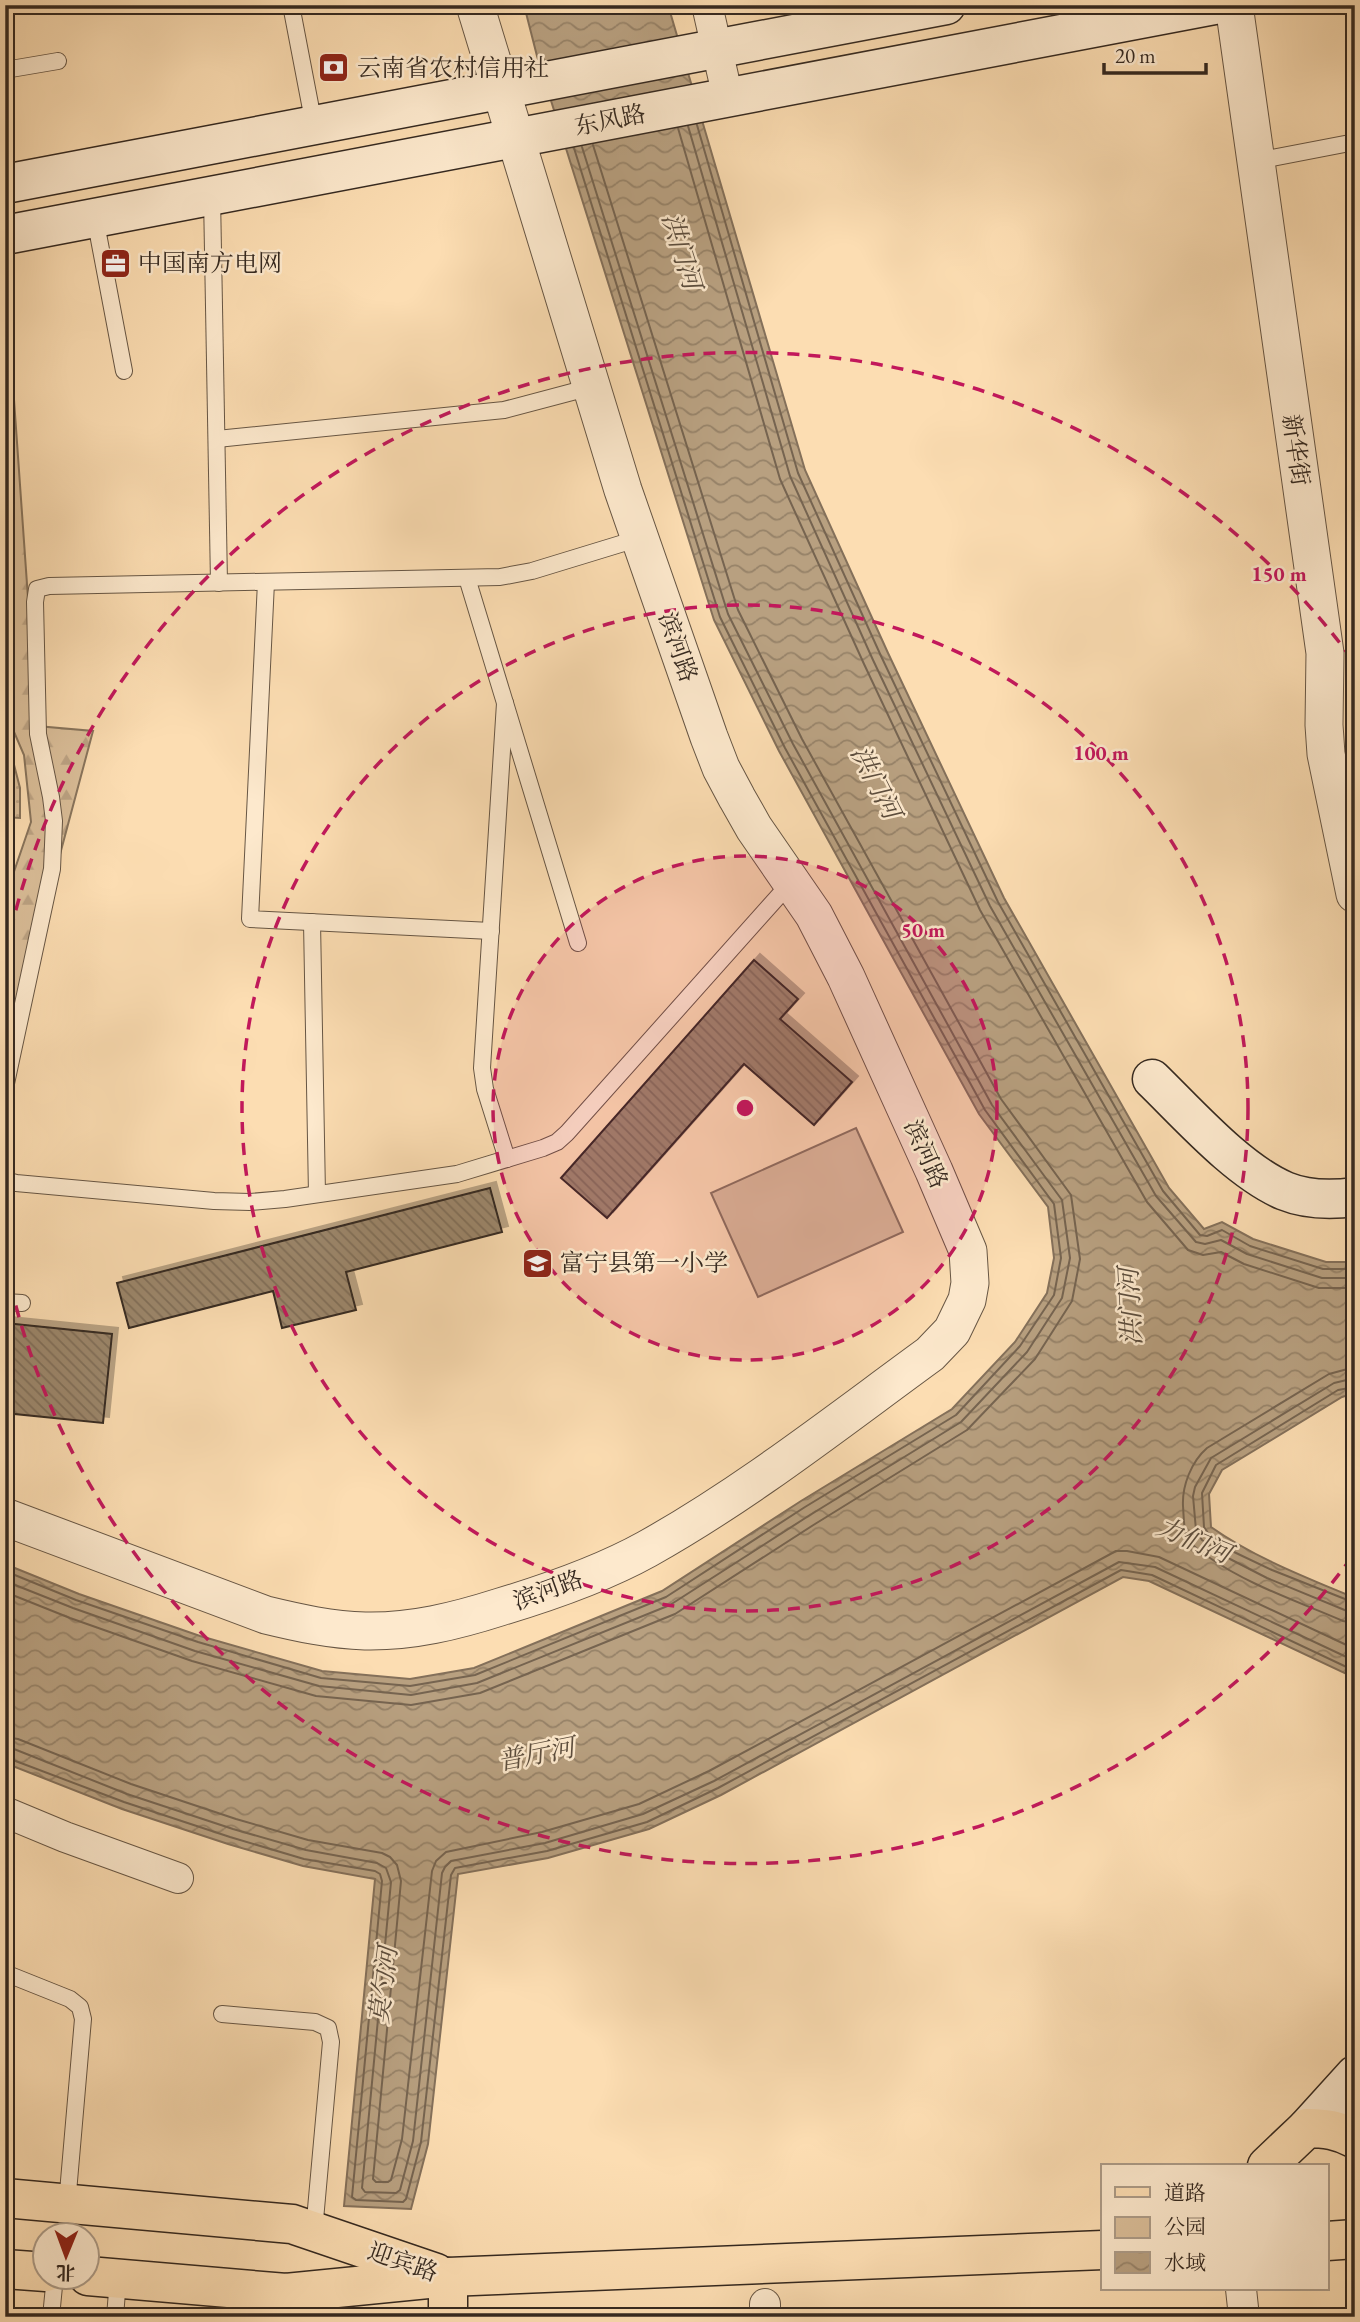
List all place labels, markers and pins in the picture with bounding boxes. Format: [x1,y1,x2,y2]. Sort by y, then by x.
bank icon: 云南省农村信用社 [317,51,351,85]
place label: 云南省农村信用社 [357,52,549,83]
office icon: 中国南方电网 [98,246,132,280]
place label: 中国南方电网 [138,247,282,278]
centre of rings [733,1096,757,1120]
school or university icon: 富宁县第一小学 [520,1246,554,1280]
place label: 富宁县第一小学 [560,1247,728,1278]

